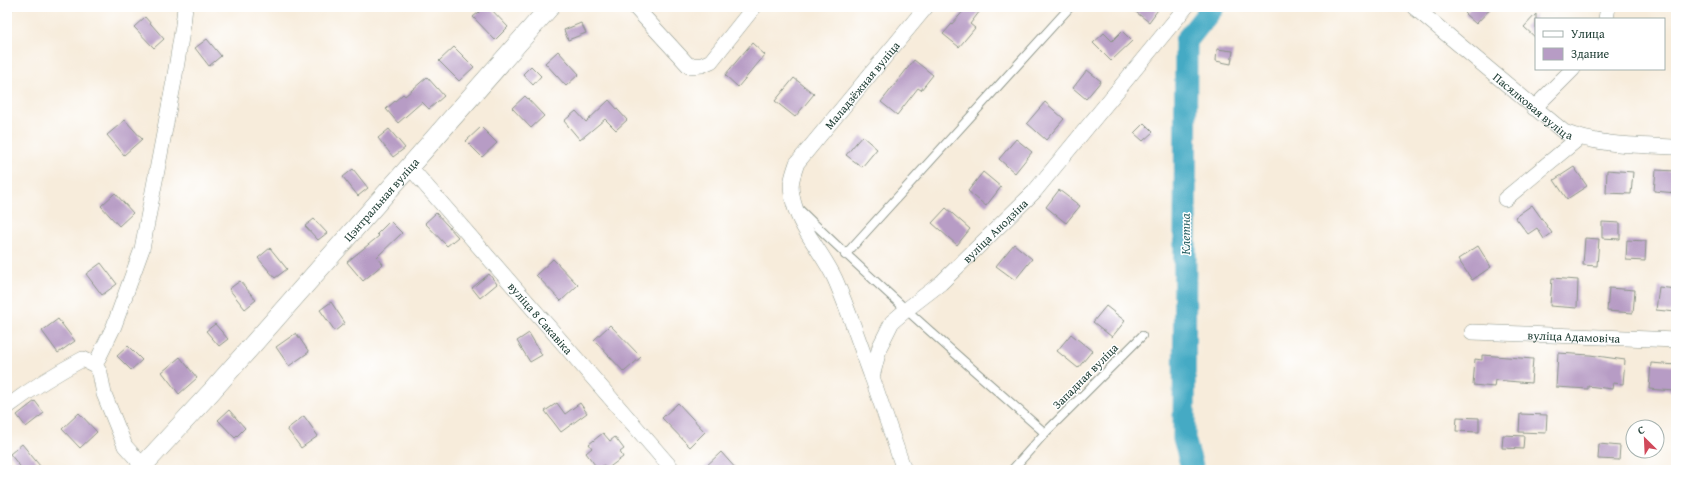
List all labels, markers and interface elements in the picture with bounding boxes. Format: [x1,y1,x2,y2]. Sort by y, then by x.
legend [1535,18,1665,70]
text: Улица [1571,25,1605,42]
street label: Маладзёжная вуліца [820,37,903,132]
text: Здание [1571,45,1610,62]
street label: Пасялковая вуліца [1490,68,1576,143]
street label: Цэнтральная вуліца [339,153,423,245]
street label: вуліца Анодзіна [958,194,1031,266]
water label: Клетна [1176,213,1195,255]
street label: вуліца 8 Сакавіка [505,278,577,358]
street label: вуліца Адамовіча [1527,326,1621,346]
street label: Западная вуліца [1048,339,1122,413]
north arrow [1625,419,1665,459]
text: С [1635,421,1647,438]

